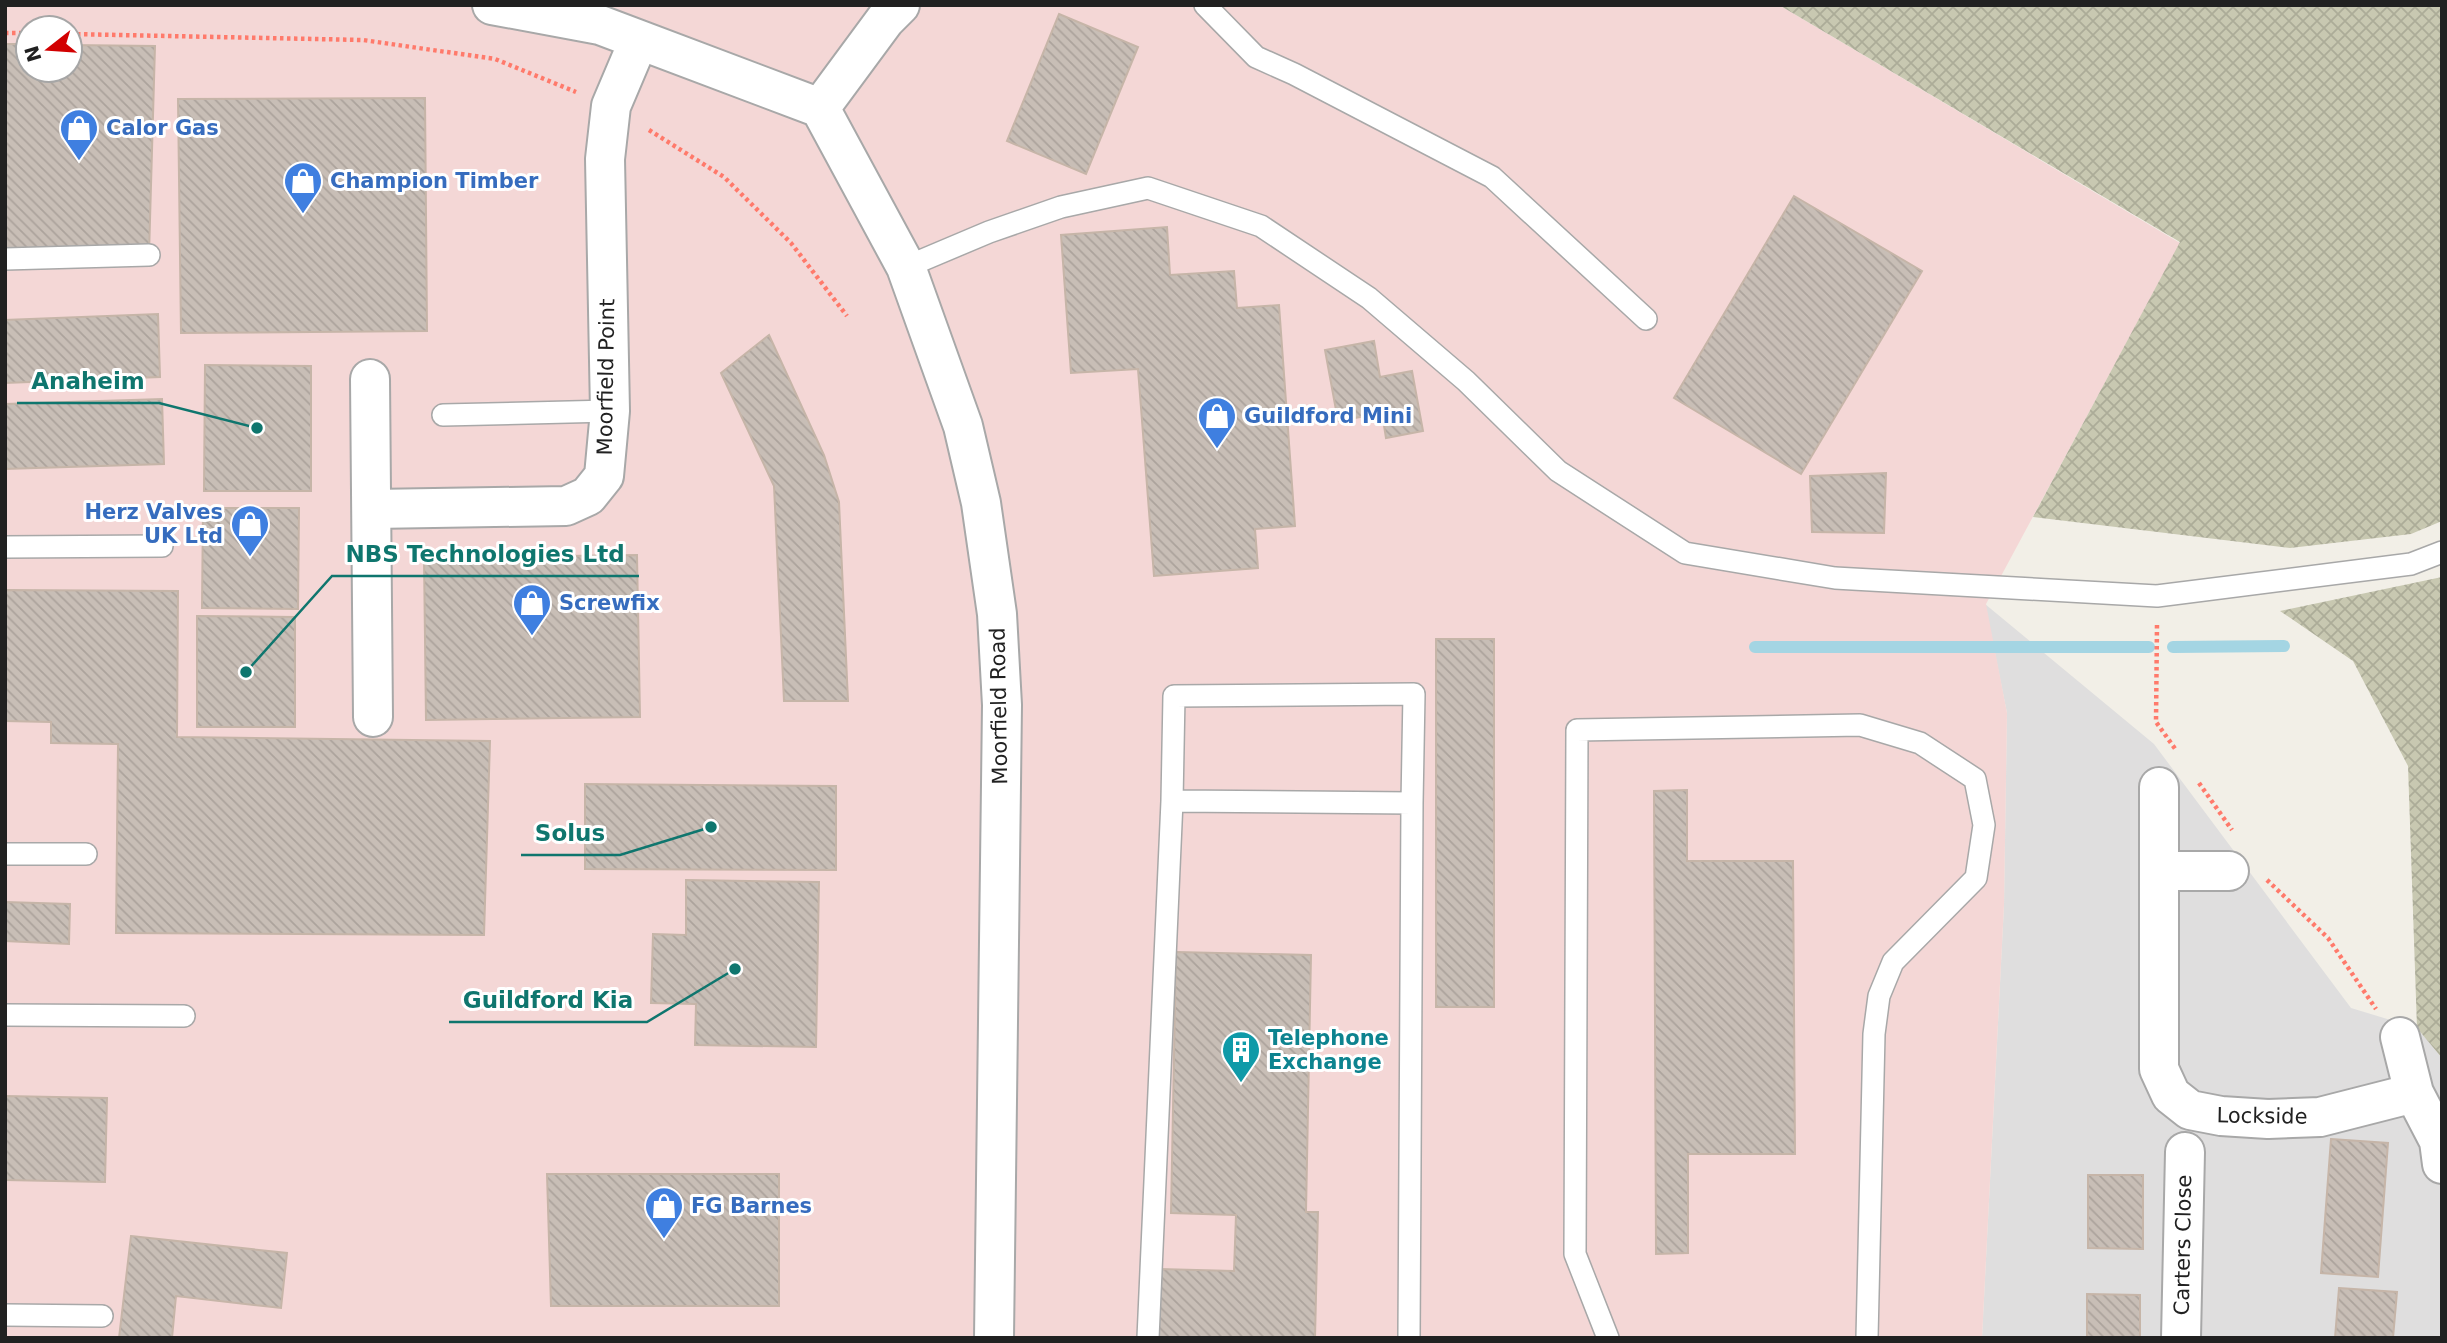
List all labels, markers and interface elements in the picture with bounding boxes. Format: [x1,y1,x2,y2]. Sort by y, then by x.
north arrow [14,14,84,84]
text: N [20,43,46,65]
shop icon: Calor Gas [58,107,100,162]
place label: Calor Gas [106,116,219,140]
shop icon: Champion Timber [282,160,324,215]
place label: Champion Timber [330,169,539,193]
street label: Moorfield Point [593,299,619,455]
callout: Anaheim [17,359,159,403]
text: Anaheim [31,368,145,394]
shop icon: Guildford Mini [1196,395,1238,450]
place label: Guildford Mini [1244,404,1412,428]
place label: Herz Valves UK Ltd [84,500,223,548]
shop icon: Herz Valves UK Ltd [229,503,271,558]
callout: NBS Technologies Ltd [332,532,639,576]
text: NBS Technologies Ltd [345,541,625,567]
shop icon: Screwfix [511,582,553,637]
place label: Screwfix [559,591,660,615]
street label: Moorfield Road [986,627,1012,785]
callout: Solus [521,811,620,855]
text: Solus [535,820,605,846]
callout: Guildford Kia [449,978,647,1022]
text: Guildford Kia [463,987,633,1013]
place label: Telephone Exchange [1268,1026,1389,1074]
building icon: Telephone Exchange [1220,1029,1262,1084]
street label: Lockside [2216,1103,2308,1129]
street label: Carters Close [2170,1174,2196,1316]
shop icon: FG Barnes [643,1185,685,1240]
place label: FG Barnes [691,1194,812,1218]

